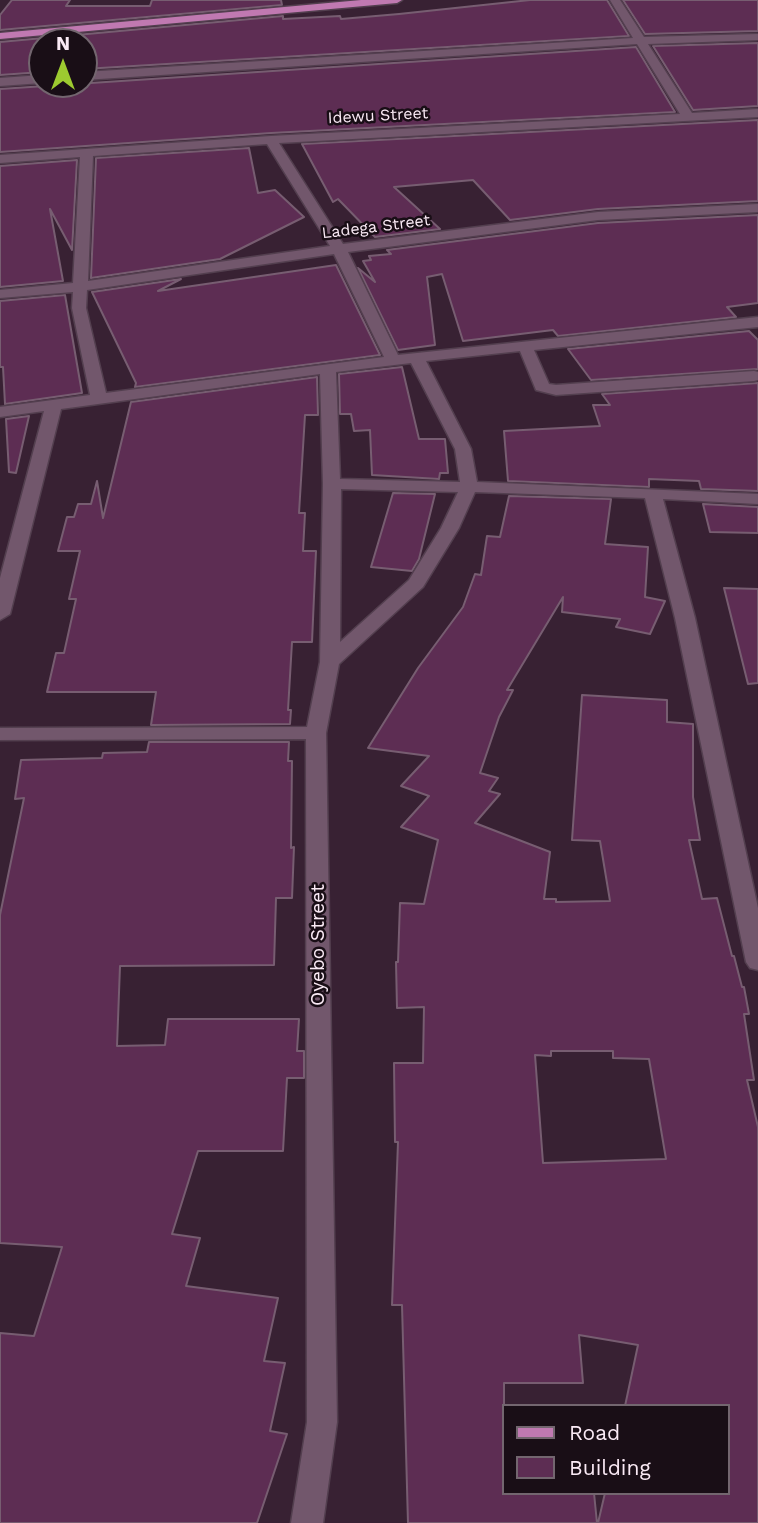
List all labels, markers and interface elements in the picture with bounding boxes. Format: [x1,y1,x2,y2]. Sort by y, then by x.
north arrow [28,28,98,98]
text: N [56,32,70,55]
street label: Idewu Street [327,104,429,128]
street label: Ladega Street [321,211,431,243]
street label: Oyebo Street [307,884,329,1006]
legend [503,1404,730,1495]
text: Road [569,1420,620,1445]
text: Building [569,1455,651,1480]

